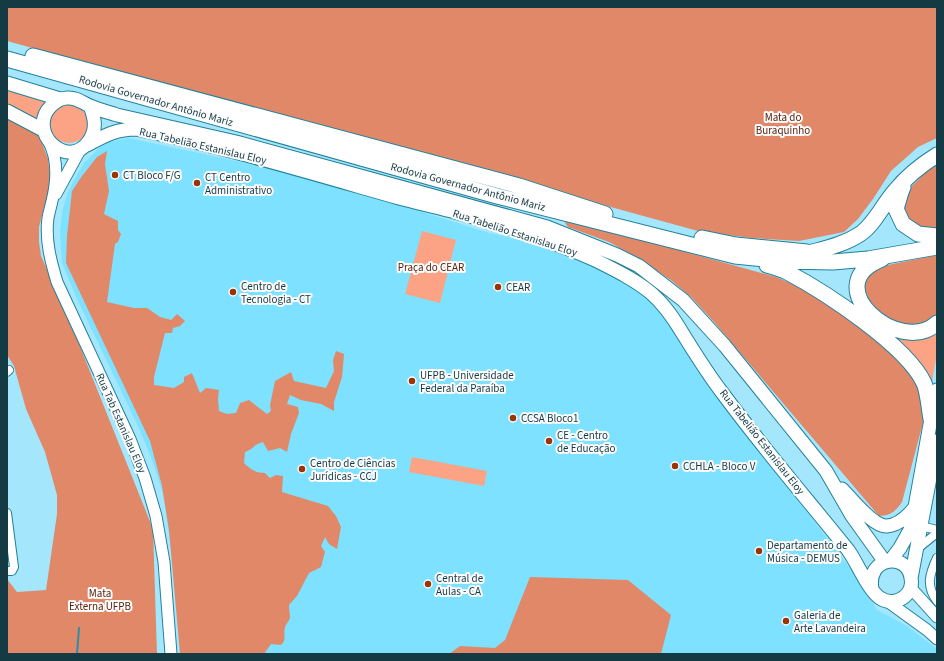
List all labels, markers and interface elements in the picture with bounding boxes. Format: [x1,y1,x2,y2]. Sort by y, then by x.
street label: Rodovia Governador Antônio Mariz [77,72,235,130]
park label: Mata do Buraquinho [756,110,810,138]
street label: Rua Tabelião Estanislau Eloy [138,124,268,168]
street label: Rodovia Governador Antônio Mariz [389,159,547,215]
place label: CT Bloco F/G [123,168,181,183]
marker: CT Bloco F/G [110,170,120,180]
place label: CT Centro Administrativo [205,170,272,198]
marker: CT Centro Administrativo [192,178,202,188]
street label: Rua Tabelião Estanislau Eloy [451,206,579,260]
park label: Praça do CEAR [398,260,464,275]
place label: Centro de Tecnologia - CT [241,279,311,307]
place label: CEAR [506,280,530,295]
marker: CEAR [493,282,503,292]
marker: Centro de Tecnologia - CT [228,287,238,297]
place label: UFPB - Universidade Federal da Paraíba [420,368,514,396]
street label: Rua Tab Estanislau Eloy [92,371,150,475]
marker: UFPB - Universidade Federal da Paraíba [407,376,417,386]
street label: Rua Tabelião Estanislau Eloy [716,386,808,498]
place label: CCSA Bloco1 [521,411,578,426]
marker: CCSA Bloco1 [508,413,518,423]
place label: CE - Centro de Educação [557,428,615,456]
marker: CE - Centro de Educação [544,436,554,446]
place label: Centro de Ciências Jurídicas - CCJ [310,456,396,484]
place label: CCHLA - Bloco V [683,459,756,474]
marker: CCHLA - Bloco V [670,461,680,471]
marker: Centro de Ciências Jurídicas - CCJ [297,464,307,474]
place label: Departamento de Música - DEMUS [767,538,848,566]
marker: Departamento de Música - DEMUS [754,546,764,556]
place label: Central de Aulas - CA [436,571,484,599]
marker: Central de Aulas - CA [423,579,433,589]
park label: Mata Externa UFPB [69,586,131,614]
place label: Galeria de Arte Lavandeira [794,608,866,636]
marker: Galeria de Arte Lavandeira [781,616,791,626]

